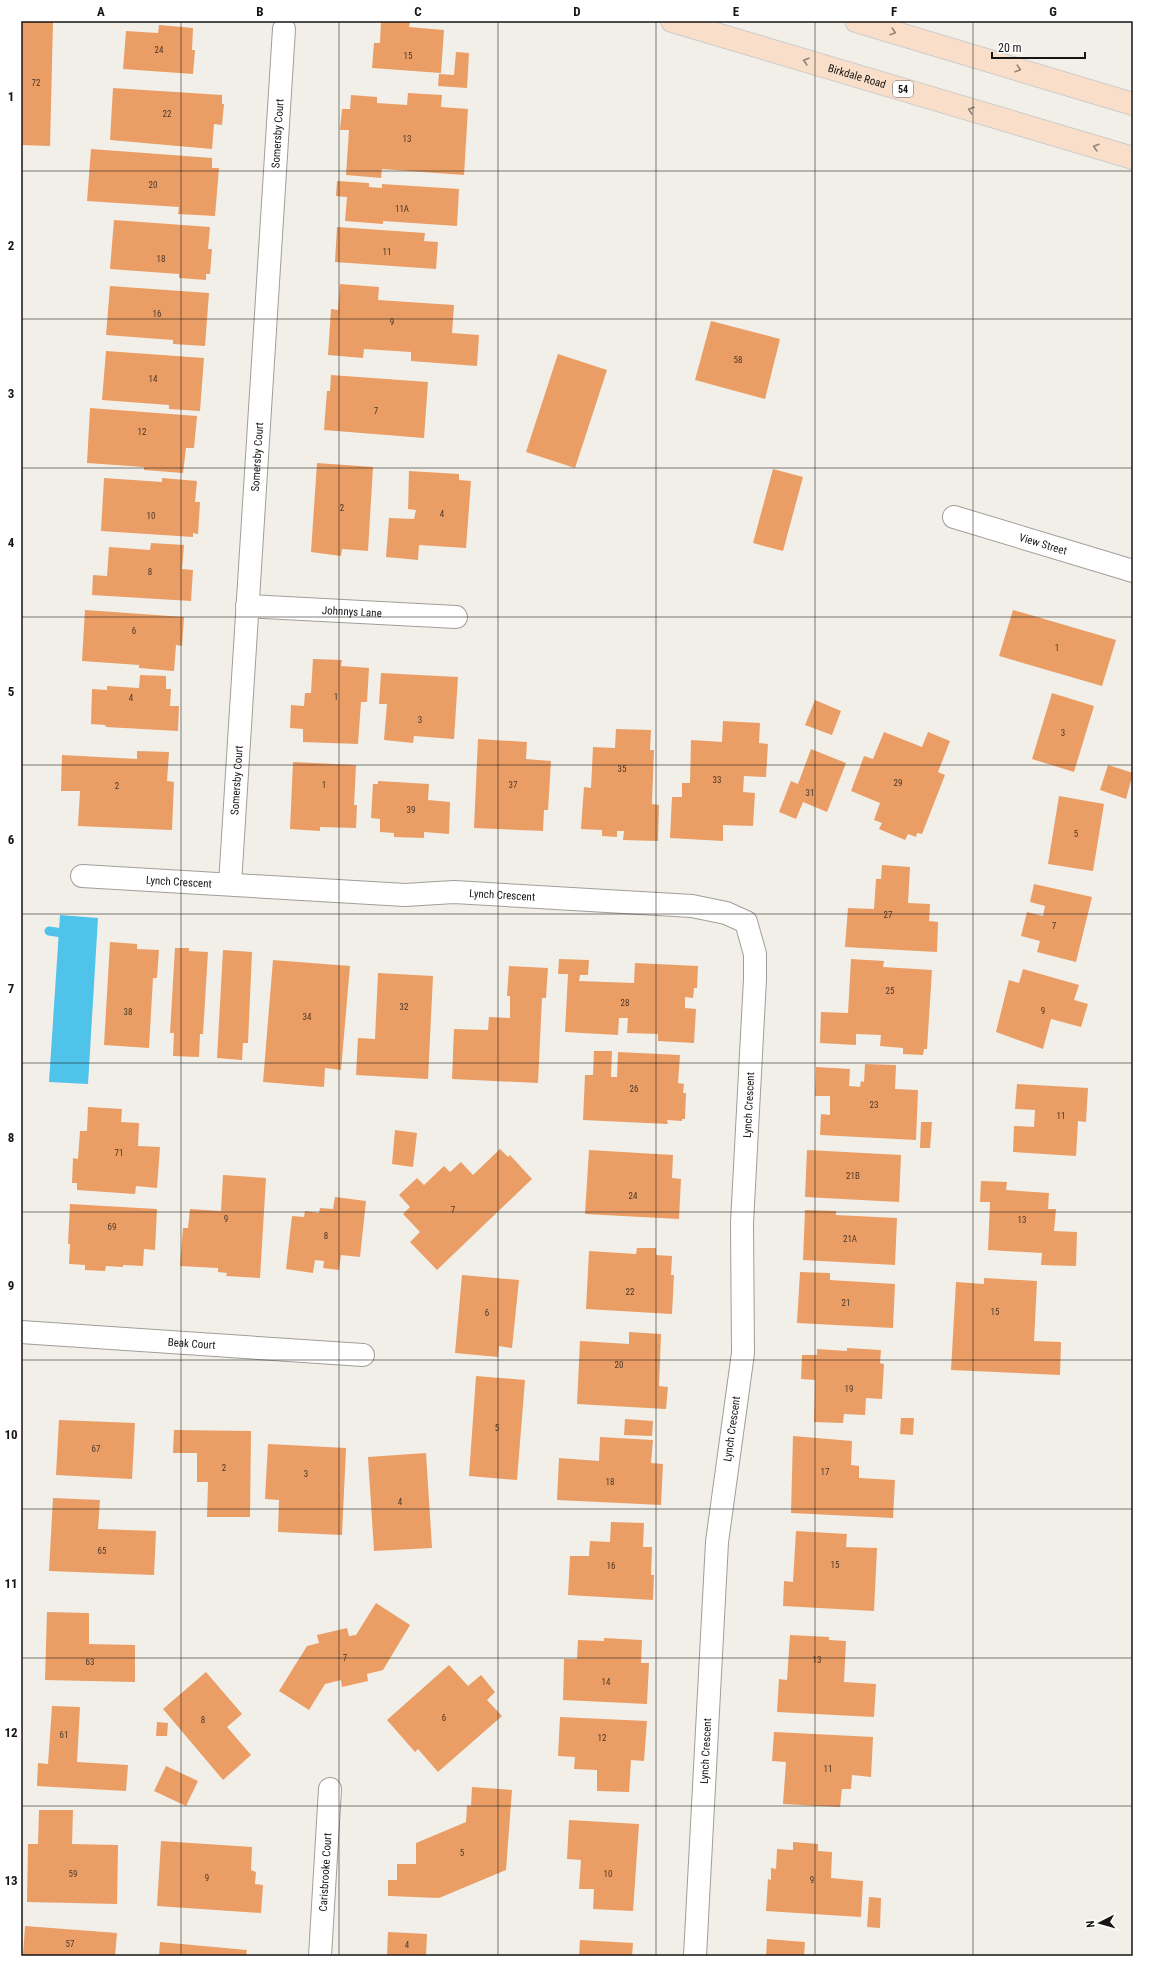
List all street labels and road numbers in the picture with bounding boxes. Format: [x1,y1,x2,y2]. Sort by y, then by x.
street label: Birkdale Road [826,61,888,91]
road number: 54 [893,81,913,97]
street label: Somersby Court [269,98,286,169]
street label: Somersby Court [248,422,266,492]
street label: View Street [1018,531,1069,557]
street label: Johnnys Lane [322,603,382,620]
street label: Somersby Court [228,745,245,815]
street label: Lynch Crescent [146,873,212,890]
street label: Lynch Crescent [469,886,536,903]
street label: Lynch Crescent [741,1072,757,1138]
street label: Beak Court [167,1335,216,1352]
street label: Lynch Crescent [721,1396,743,1462]
street label: Lynch Crescent [698,1718,714,1784]
street label: Carisbrooke Court [316,1832,334,1912]

